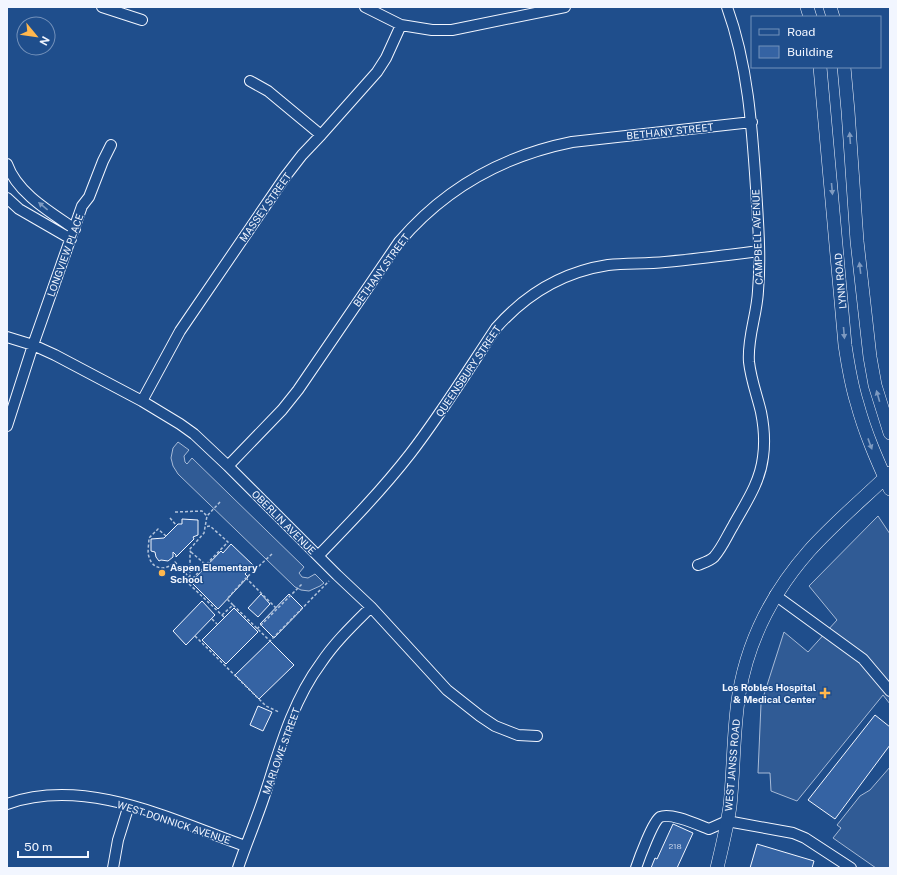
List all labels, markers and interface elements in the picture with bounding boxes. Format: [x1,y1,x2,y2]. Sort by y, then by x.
north arrow [16,16,56,56]
legend [751,16,881,68]
text: Road [787,25,815,39]
text: N [37,34,52,48]
text: Building [787,45,833,59]
street label: BETHANY STREET [626,120,714,142]
one-way arrow [847,132,854,144]
street label: MASSEY STREET [237,170,293,244]
one-way arrow [828,183,835,195]
street label: CAMPBELL AVENUE [749,189,765,285]
one-way arrow [38,201,49,210]
street label: LONGVIEW PLACE [44,212,86,298]
street label: BETHANY STREET [350,231,412,309]
street label: LYNN ROAD [832,252,848,309]
one-way arrow [857,262,863,274]
street label: QUEENSBURY STREET [433,323,503,419]
one-way arrow [841,327,847,339]
one-way arrow [875,390,881,402]
one-way arrow [868,438,874,450]
street label: OBERLIN AVENUE [250,488,318,556]
place label: Aspen Elementary School [170,561,258,585]
marker: Aspen Elementary School [157,568,167,578]
place label: Los Robles Hospital & Medical Center [722,681,816,705]
marker: Los Robles Hospital & Medical Center [819,687,831,699]
street label: MARLOWE STREET [260,706,302,796]
street label: WEST JANSS ROAD [722,718,742,812]
street label: WEST DONNICK AVENUE [116,798,232,846]
scale bar [18,833,88,859]
text: 50 m [24,840,52,854]
house number: 218 [668,841,682,851]

